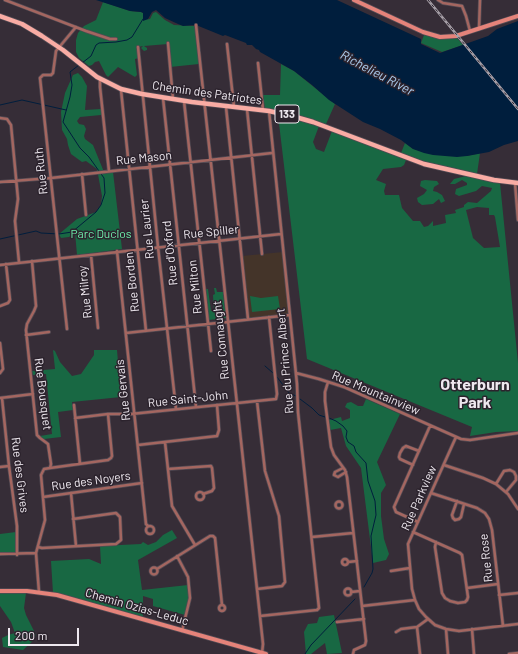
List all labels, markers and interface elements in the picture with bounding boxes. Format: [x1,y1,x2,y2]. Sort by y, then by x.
water label: Richelieu River [338,47,416,99]
street label: Chemin des Patriotes [151,78,263,108]
road number: 133 [275,105,299,123]
street label: Rue Ruth [31,147,51,195]
street label: Rue Mason [115,148,173,168]
street label: Rue Laurier [137,198,157,260]
street label: Rue d'Oxford [159,220,181,286]
street label: Rue Spiller [183,222,239,242]
park label: Parc Duclos [70,227,132,241]
street label: Rue Borden [122,251,142,313]
street label: Rue Milton [185,259,205,315]
street label: Rue Milroy [75,265,95,319]
street label: Rue Connaught [210,300,232,380]
street label: Rue du Prince Albert [273,308,297,414]
street label: Rue Bousquet [31,357,55,431]
street label: Rue Gervais [113,359,133,421]
street label: Rue Mountainview [330,368,422,418]
district label: Otterburn Park [440,375,510,413]
street label: Rue Saint-John [147,388,229,410]
street label: Rue des Grives [8,436,32,514]
street label: Rue Parkview [398,463,440,533]
street label: Rue des Noyers [50,468,132,494]
street label: Rue Rose [476,533,496,583]
street label: Chemin Ozias-Leduc [84,585,190,629]
scale bar [10,620,81,646]
text: 200 m [15,628,47,642]

